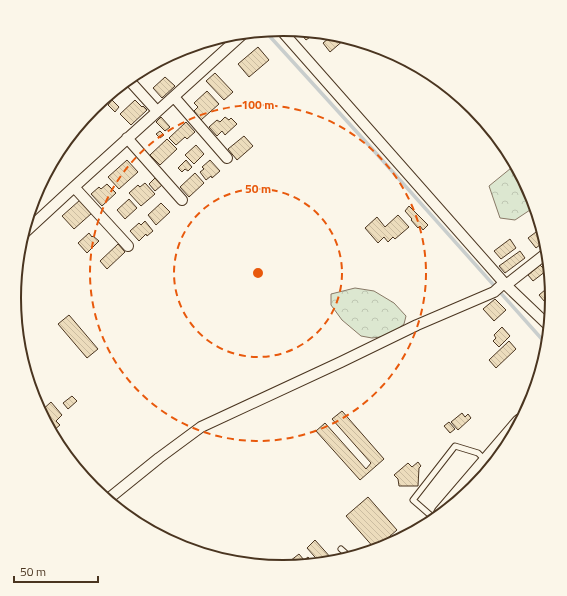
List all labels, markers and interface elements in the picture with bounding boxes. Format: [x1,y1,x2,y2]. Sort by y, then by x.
text: 100 m [242,95,274,114]
text: 50 m [245,179,271,198]
centre of rings [251,266,265,280]
scale bar [14,558,98,584]
text: 50 m [20,562,46,581]

